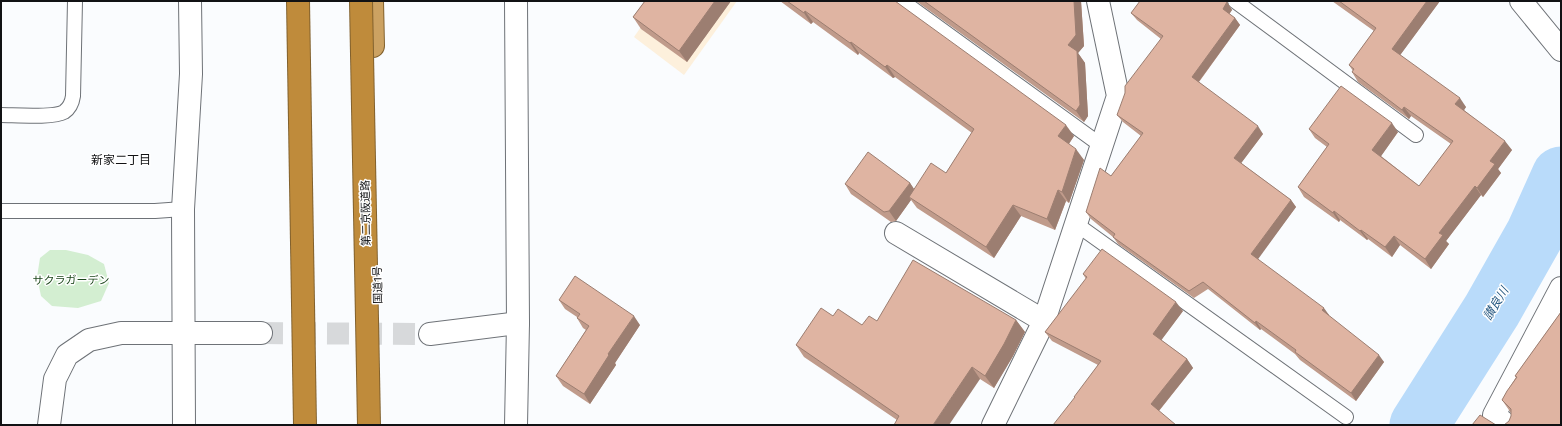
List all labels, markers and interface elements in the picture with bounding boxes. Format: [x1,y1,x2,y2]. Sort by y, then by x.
district label: 新家二丁目 [91,152,151,166]
street label: 第二京阪道路 [358,180,372,246]
street label: 国道1号 [370,266,384,304]
park label: サクラガーデン [33,273,110,286]
water label: 讃良川 [1480,282,1511,322]

